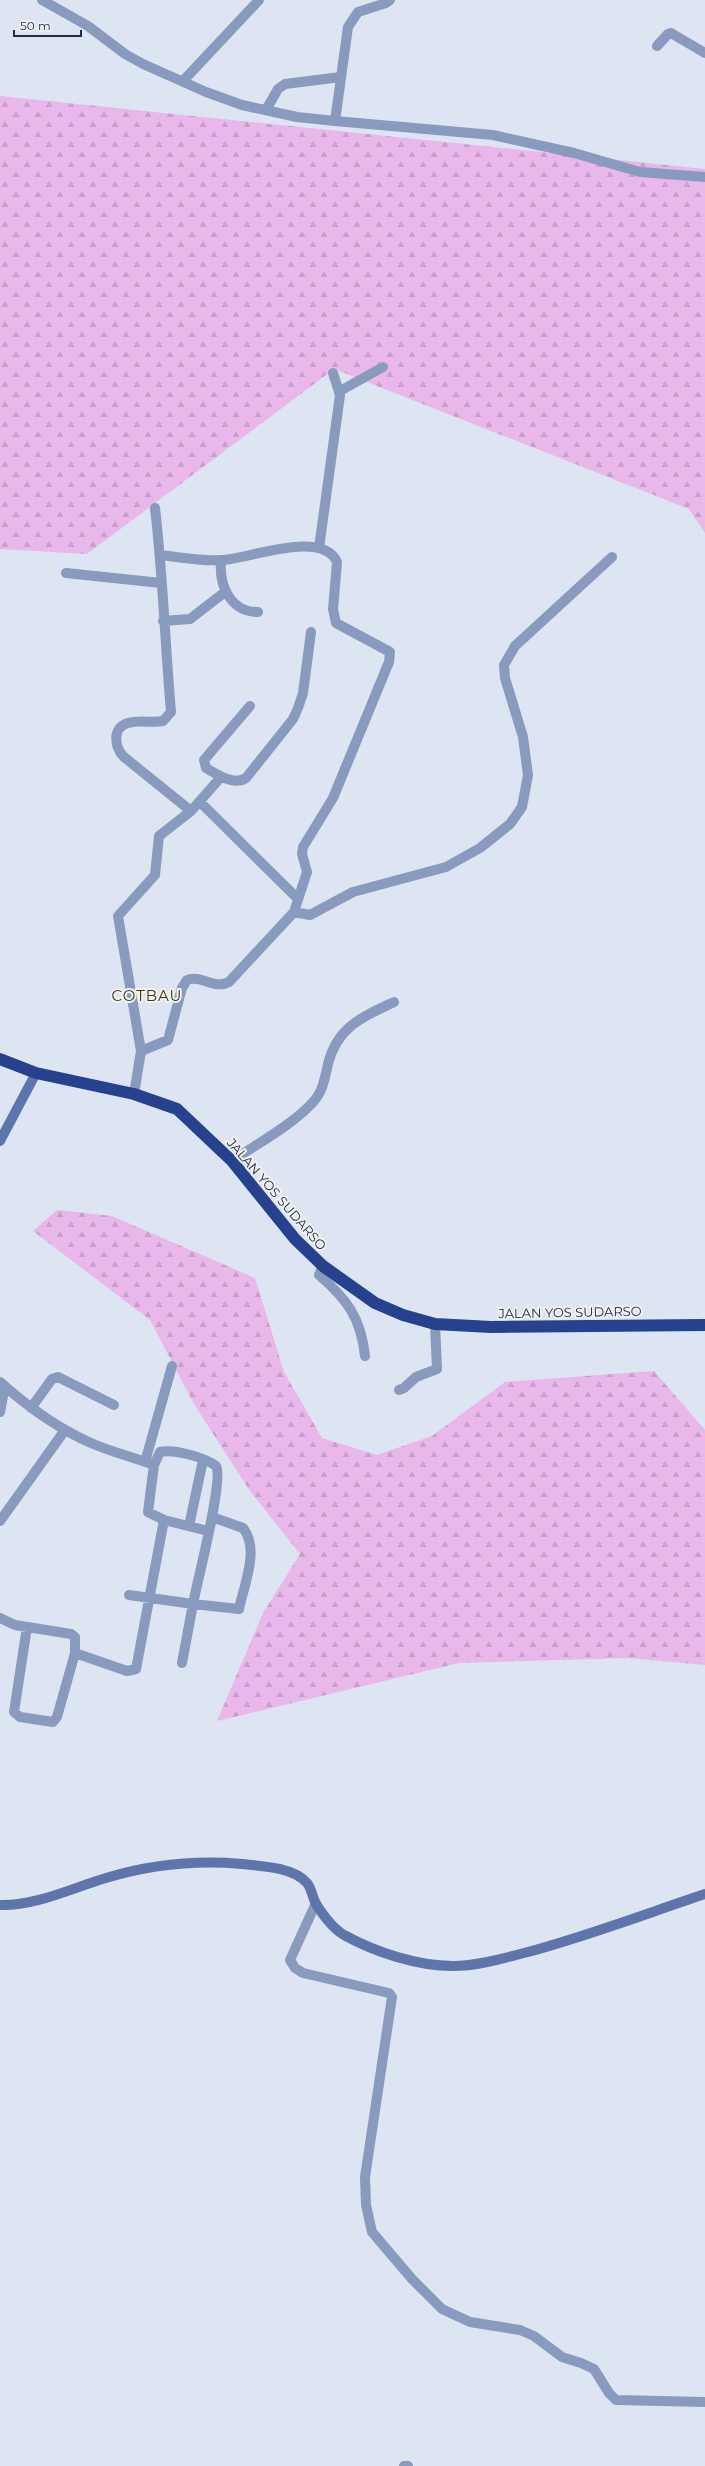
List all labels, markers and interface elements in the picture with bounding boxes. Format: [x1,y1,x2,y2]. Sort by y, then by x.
scale bar [14,12,81,38]
text: 50 m [20,18,51,33]
district label: COTBAU [112,986,182,1005]
street label: JALAN YOS SUDARSO [223,1134,330,1253]
street label: JALAN YOS SUDARSO [497,1303,642,1321]

